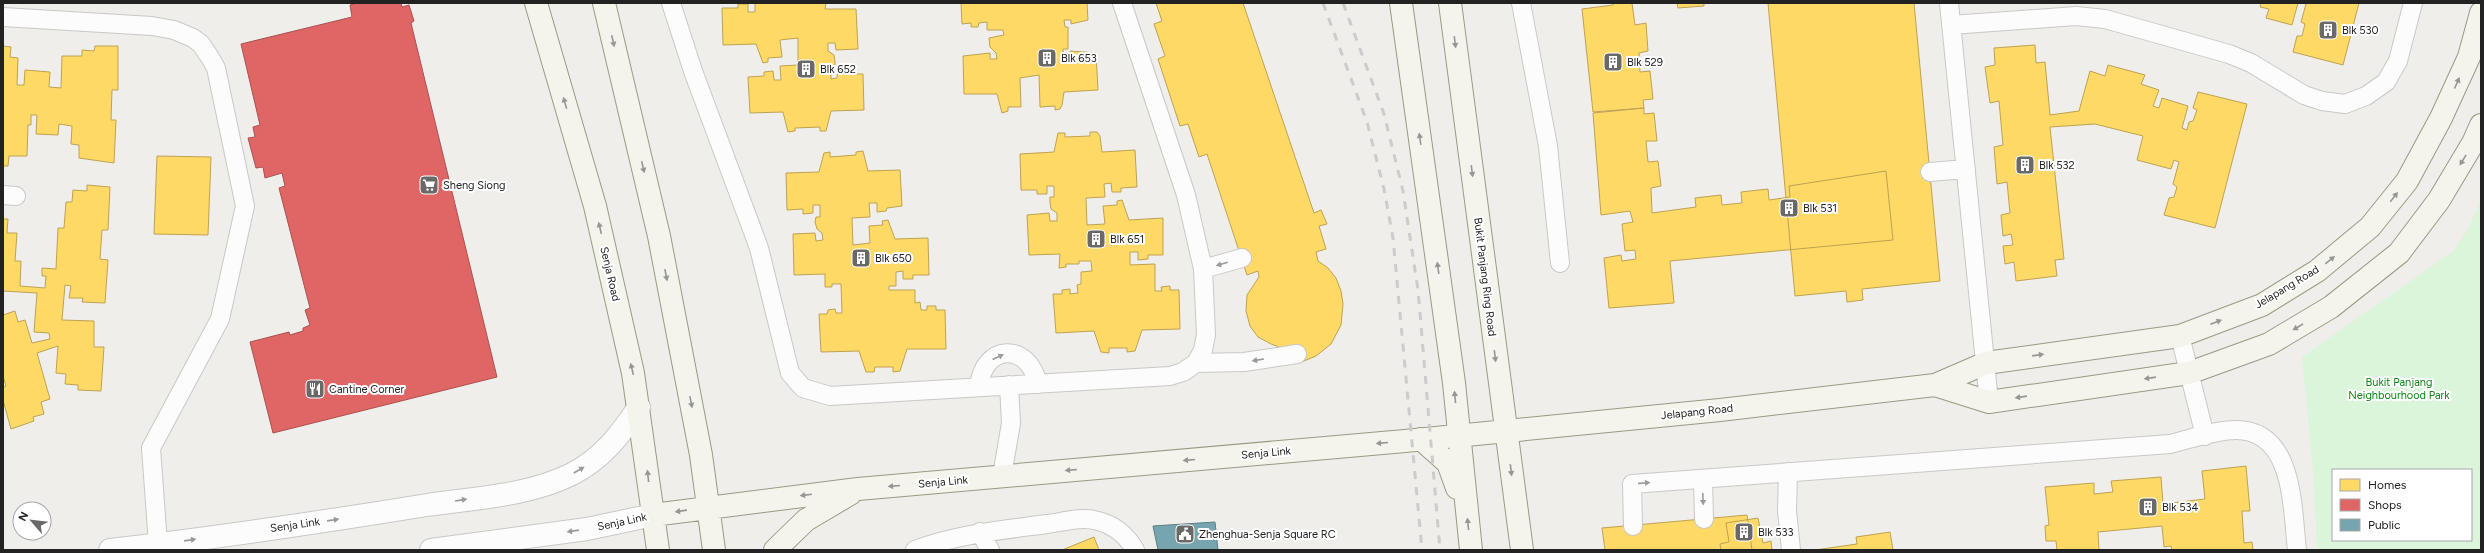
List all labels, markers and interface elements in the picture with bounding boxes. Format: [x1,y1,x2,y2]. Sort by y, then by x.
building icon: Blk 530 [2317,19,2339,41]
place label: Blk 530 [2342,24,2379,37]
one-way arrow [610,35,616,47]
one-way arrow [1452,36,1458,48]
building icon: Blk 653 [1036,47,1058,69]
building icon: Blk 529 [1602,51,1624,73]
place label: Blk 653 [1061,52,1097,65]
place label: Blk 529 [1627,56,1663,69]
building icon: Blk 652 [795,58,817,80]
place label: Blk 652 [820,63,856,76]
one-way arrow [2454,77,2460,89]
one-way arrow [562,97,568,109]
one-way arrow [1417,133,1423,145]
building icon: Blk 532 [2014,154,2036,176]
one-way arrow [2460,154,2467,166]
place label: Blk 532 [2039,159,2075,172]
one-way arrow [640,161,646,174]
one-way arrow [1469,165,1475,177]
supermarket icon: Sheng Siong [418,174,440,196]
place label: Sheng Siong [443,179,506,192]
one-way arrow [2390,191,2399,202]
building icon: Blk 531 [1778,197,1800,219]
place label: Blk 531 [1803,202,1837,215]
street label: Bukit Panjang Ring Road [1471,217,1499,337]
one-way arrow [596,222,602,235]
building icon: Blk 651 [1085,228,1107,250]
place label: Blk 651 [1110,233,1144,246]
street label: Senja Road [597,245,623,303]
building icon: Blk 650 [850,247,872,269]
place label: Blk 650 [875,252,912,265]
one-way arrow [2325,256,2335,264]
one-way arrow [1216,261,1228,267]
one-way arrow [1435,262,1441,274]
street label: Jelapang Road [2253,263,2321,311]
one-way arrow [664,269,670,281]
one-way arrow [2211,318,2223,324]
one-way arrow [2292,323,2304,330]
one-way arrow [1492,349,1498,362]
one-way arrow [2032,352,2044,358]
one-way arrow [992,353,1004,360]
one-way arrow [1252,357,1264,363]
one-way arrow [629,362,635,375]
one-way arrow [2144,375,2156,381]
park label: Bukit Panjang Neighbourhood Park [2348,376,2450,402]
restaurant icon: Cantine Corner [304,378,326,400]
place label: Cantine Corner [329,383,404,396]
one-way arrow [1451,391,1458,403]
one-way arrow [2015,394,2027,400]
one-way arrow [688,396,694,408]
street label: Jelapang Road [1660,402,1734,422]
one-way arrow [1376,440,1388,446]
street label: Senja Link [1241,444,1292,462]
one-way arrow [1183,457,1195,463]
one-way arrow [1507,464,1514,476]
one-way arrow [573,466,585,473]
one-way arrow [1065,467,1077,474]
legend [2332,469,2472,541]
one-way arrow [645,470,652,482]
street label: Senja Link [918,473,969,491]
text: Homes [2368,478,2407,492]
one-way arrow [1638,480,1650,487]
one-way arrow [888,483,900,489]
one-way arrow [800,492,812,498]
one-way arrow [1700,493,1707,505]
building icon: Blk 534 [2137,496,2159,518]
one-way arrow [455,497,467,503]
text: Shops [2368,498,2402,512]
north arrow [12,501,52,541]
place label: Blk 534 [2162,501,2199,514]
one-way arrow [675,508,687,514]
text: N [16,510,31,523]
street label: Senja Link [596,510,648,534]
street label: Senja Link [269,515,321,535]
one-way arrow [326,517,339,523]
one-way arrow [1465,518,1472,530]
text: Public [2368,518,2401,532]
building icon: Blk 533 [1733,521,1755,543]
public building icon: Zhenghua-Senja Square RC [1174,523,1196,545]
place label: Blk 533 [1758,526,1794,539]
one-way arrow [567,528,579,534]
place label: Zhenghua-Senja Square RC [1199,528,1336,541]
one-way arrow [184,537,196,543]

